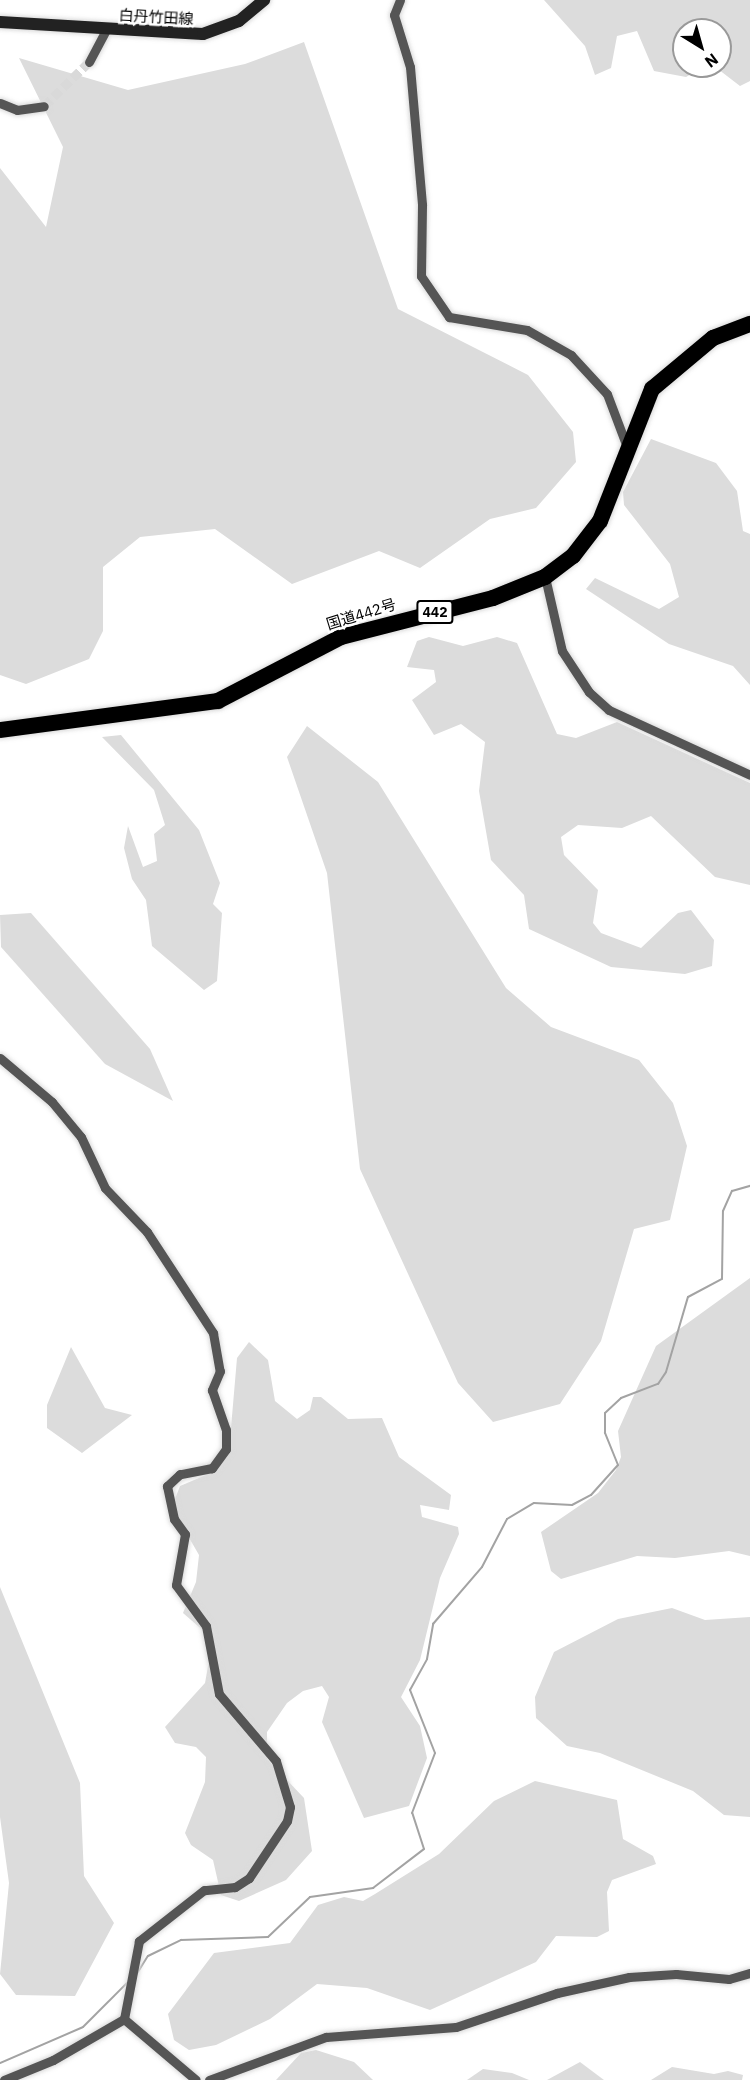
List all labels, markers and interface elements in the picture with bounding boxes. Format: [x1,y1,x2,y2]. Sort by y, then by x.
street label: 白丹竹田線 [118,6,194,28]
north arrow [672,18,732,78]
text: N [701,49,722,72]
street label: 国道442号 [324,595,398,633]
road number: 442 [416,601,454,623]

